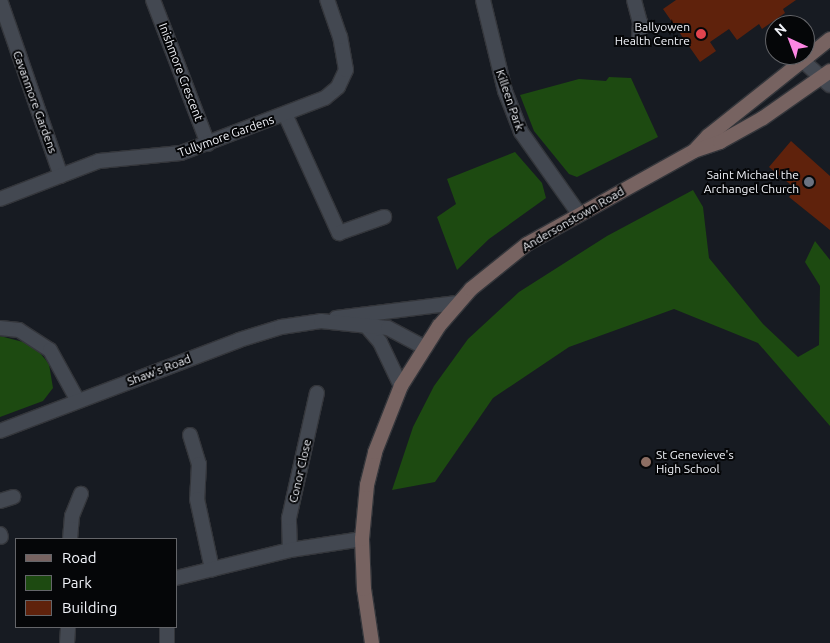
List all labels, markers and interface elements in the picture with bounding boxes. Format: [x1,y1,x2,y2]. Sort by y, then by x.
north arrow [765,15,815,65]
place label: Ballyowen Health Centre [615,20,690,48]
text: N [771,20,790,39]
street label: Inishmore Crescent [156,21,206,123]
marker: Ballyowen Health Centre [694,27,708,41]
street label: Cavanmore Gardens [10,49,60,155]
street label: Killeen Park [493,68,527,132]
street label: Tullymore Gardens [176,112,276,160]
place label: Saint Michael the Archangel Church [704,168,799,196]
marker: Saint Michael the Archangel Church [803,176,815,188]
street label: Andersonstown Road [519,184,627,254]
street label: Shaw's Road [125,351,193,389]
street label: Conor Close [286,438,314,504]
place label: St Genevieve's High School [656,448,734,476]
marker: St Genevieve's High School [640,456,652,468]
legend [15,538,178,628]
text: Road [62,549,97,566]
text: Park [62,574,92,591]
text: Building [62,599,117,616]

